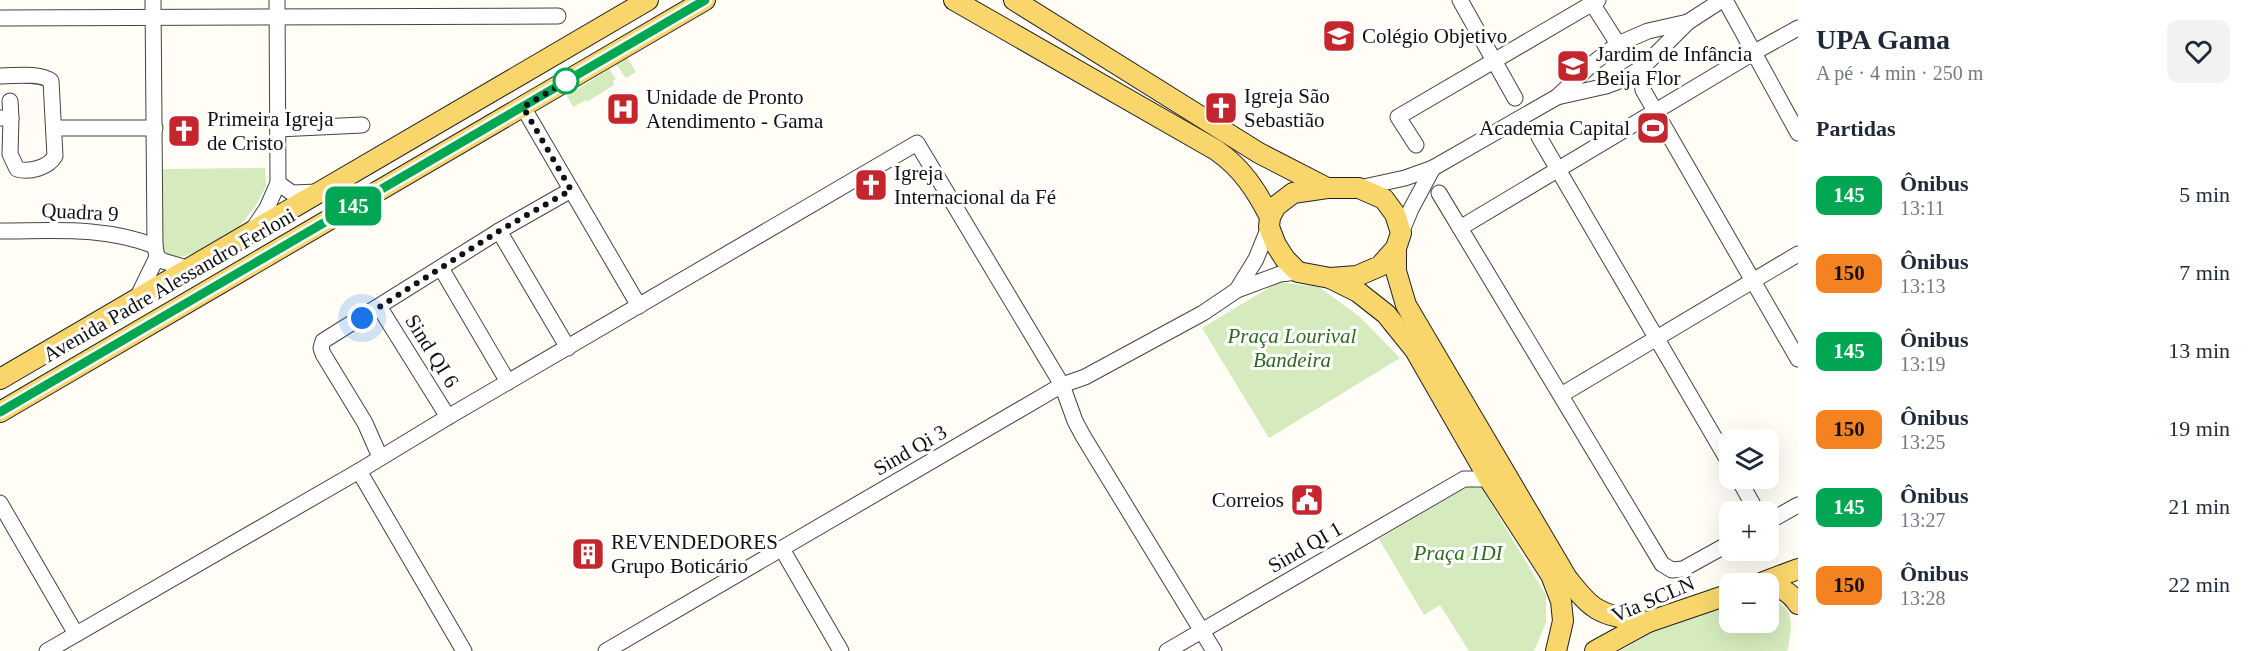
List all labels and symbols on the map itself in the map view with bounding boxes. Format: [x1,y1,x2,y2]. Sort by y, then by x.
school or university icon: Colégio Objetivo [1321,18,1357,54]
place label: Colégio Objetivo [1362,24,1507,48]
place label: Jardim de Infância Beija Flor [1596,42,1753,90]
school or university icon: Jardim de Infância Beija Flor [1555,48,1591,84]
unlabelled marker [553,68,579,94]
place label: Igreja São Sebastião [1244,84,1330,132]
place label: Unidade de Pronto Atendimento - Gama [646,85,824,133]
church icon: Igreja São Sebastião [1203,90,1239,126]
hospital icon: Unidade de Pronto Atendimento - Gama [605,91,641,127]
place label: Primeira Igreja de Cristo [207,107,334,155]
sports icon: Academia Capital [1635,110,1671,146]
church icon: Primeira Igreja de Cristo [166,113,202,149]
place label: Academia Capital [1479,116,1630,140]
place label: Igreja Internacional da Fé [894,161,1056,209]
church icon: Igreja Internacional da Fé [853,167,889,203]
line badge: 145 [318,186,388,226]
street label: Quadra 9 [41,198,119,226]
street label: Avenida Padre Alessandro Ferloni [39,203,299,367]
your location [347,303,377,333]
street label: Sind QI 6 [400,310,464,392]
park label: Praça Lourival Bandeira [1227,324,1357,372]
street label: Sind Qi 3 [869,419,951,481]
public building icon: Correios [1289,482,1325,518]
place label: Correios [1212,488,1284,512]
street label: Sind QI 1 [1264,516,1346,578]
place label: REVENDEDORES Grupo Boticário [611,530,778,578]
building icon: REVENDEDORES Grupo Boticário [570,536,606,572]
park label: Praça 1DI [1412,541,1504,565]
street label: Via SCLN [1608,571,1698,627]

